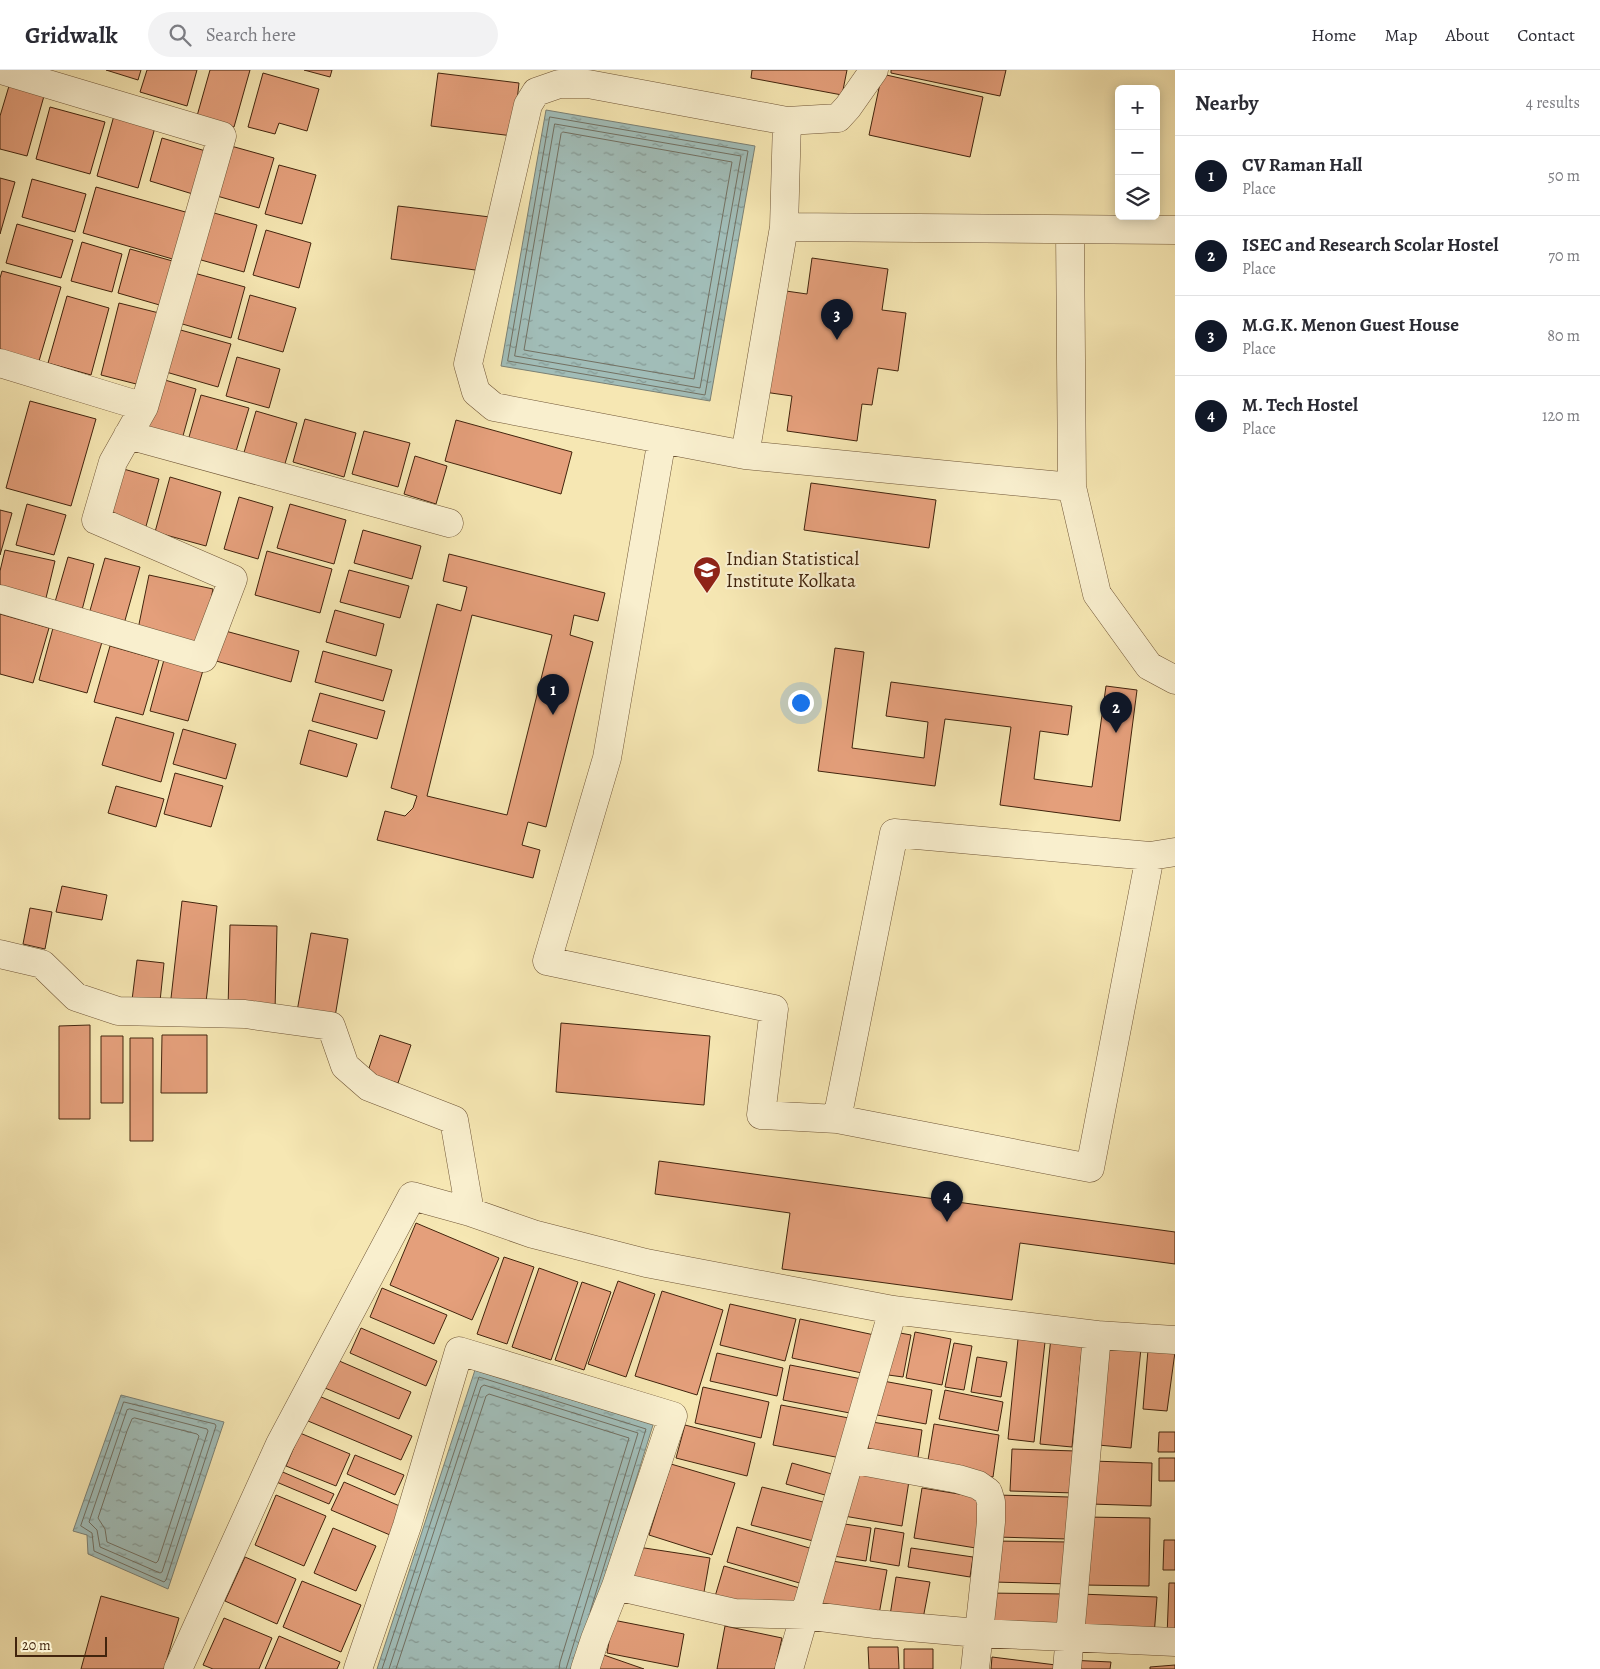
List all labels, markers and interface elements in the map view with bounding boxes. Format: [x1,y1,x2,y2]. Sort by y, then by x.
search box [148,12,498,57]
text: Gridwalk [25,19,118,51]
icon: search [166,21,194,49]
text: Search here [206,22,296,48]
text: Home [1311,23,1356,47]
text: Map [1384,23,1417,47]
text: About [1445,23,1489,47]
text: Contact [1517,23,1575,47]
map controls [1115,85,1160,220]
button: + [1115,85,1160,130]
text: Nearby [1195,89,1258,117]
text: 4 results [1526,92,1580,114]
button: − [1115,130,1160,175]
text: CV Raman Hall [1242,152,1362,178]
text: 1 [1208,165,1214,187]
text: 50 m [1548,165,1580,187]
button: layers [1115,175,1160,220]
text: Place [1242,178,1276,200]
text: ISEC and Research Scolar Hostel [1242,232,1498,258]
text: 2 [1207,245,1215,267]
text: 70 m [1548,245,1580,267]
text: Place [1242,258,1276,280]
pin: 3 [821,299,853,340]
text: M.G.K. Menon Guest House [1242,312,1459,338]
text: 3 [1208,325,1214,347]
text: 80 m [1547,325,1580,347]
text: Place [1242,338,1276,360]
text: M. Tech Hostel [1242,392,1358,418]
text: 4 [1207,405,1215,427]
text: 120 m [1542,405,1580,427]
text: Place [1242,418,1276,440]
place label: Indian Statistical Institute Kolkata [726,546,859,594]
school or university icon: Indian Statistical Institute Kolkata [692,555,722,594]
pin: 1 [537,674,569,715]
your location [788,690,814,716]
pin: 2 [1100,692,1132,733]
pin: 4 [931,1181,963,1222]
scale bar [15,1634,108,1657]
text: 20 m [22,1636,51,1655]

